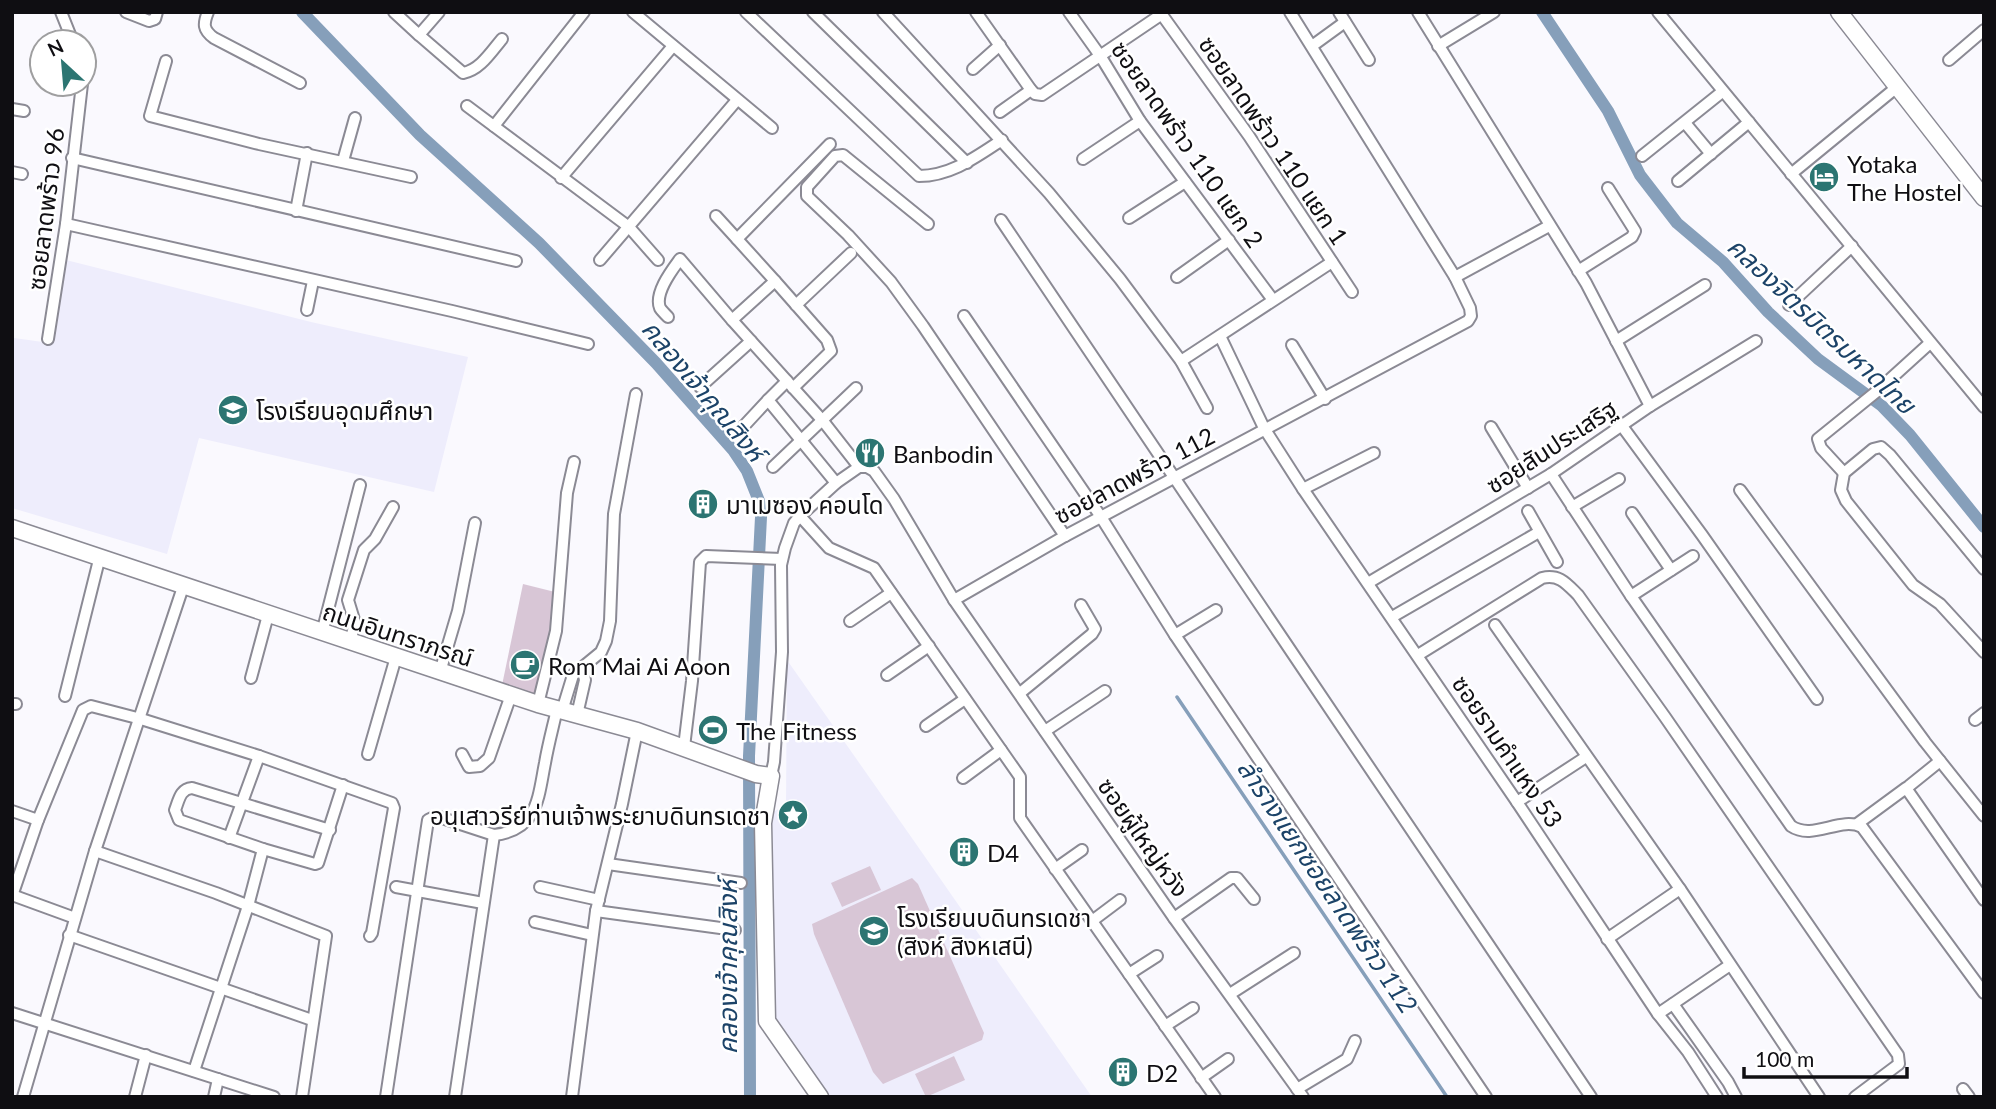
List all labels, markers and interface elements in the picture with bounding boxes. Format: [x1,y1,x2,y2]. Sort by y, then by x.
north arrow [28,28,98,98]
street label: ซอยลาดพร้าว 110 แยก 1 [1193,30,1355,250]
text: N [44,34,67,61]
street label: ซอยลาดพร้าว 110 แยก 2 [1106,35,1270,253]
street label: ซอยลาดพร้าว 96 [21,126,69,292]
place label: Yotaka The Hostel [1847,149,1962,206]
hotel icon: Yotaka The Hostel [1807,160,1841,194]
water label: คลองจิตรมิตรมหาดไทย [1722,230,1924,421]
water label: คลองเจ้าคุณสิงห์ [635,313,776,472]
school or university icon: โรงเรียนอุดมศึกษา [216,393,250,427]
street label: ซอยสันประเสริฐ [1480,393,1622,499]
place label: โรงเรียนอุดมศึกษา [256,396,433,427]
street label: ซอยลาดพร้าว 112 [1049,421,1219,529]
restaurant icon: Banbodin [853,436,887,470]
place label: Banbodin [893,439,993,468]
building icon: มาเมซอง คอนโด [686,487,720,521]
place label: มาเมซอง คอนโด [726,490,884,519]
street label: ถนนอินทราภรณ์ [319,596,477,672]
cafe icon: Rom Mai Ai Aoon [508,648,542,682]
place label: Rom Mai Ai Aoon [548,651,731,680]
street label: ซอยรามคำแหง 53 [1447,670,1569,832]
sports icon: The Fitness [696,713,730,747]
place label: The Fitness [736,716,857,745]
water label: ลำรางแยกซอยลาดพร้าว 112 [1231,753,1425,1019]
street label: ซอยผู้ใหญ่หวัง [1091,772,1196,903]
place icon: อนุเสาวรีย์ท่านเจ้าพระยาบดินทรเดชา [776,798,810,832]
place label: อนุเสาวรีย์ท่านเจ้าพระยาบดินทรเดชา [430,801,770,832]
building icon: D4 [947,835,981,869]
place label: D4 [987,838,1019,867]
water label: คลองเจ้าคุณสิงห์ [711,874,744,1054]
place label: โรงเรียนบดินทรเดชา (สิงห์ สิงหเสนี) [897,903,1091,960]
school or university icon: โรงเรียนบดินทรเดชา (สิงห์ สิงหเสนี) [857,914,891,948]
scale bar [1744,1036,1907,1080]
text: 100 m [1755,1046,1814,1071]
building icon: D2 [1106,1055,1140,1089]
place label: D2 [1146,1058,1178,1087]

